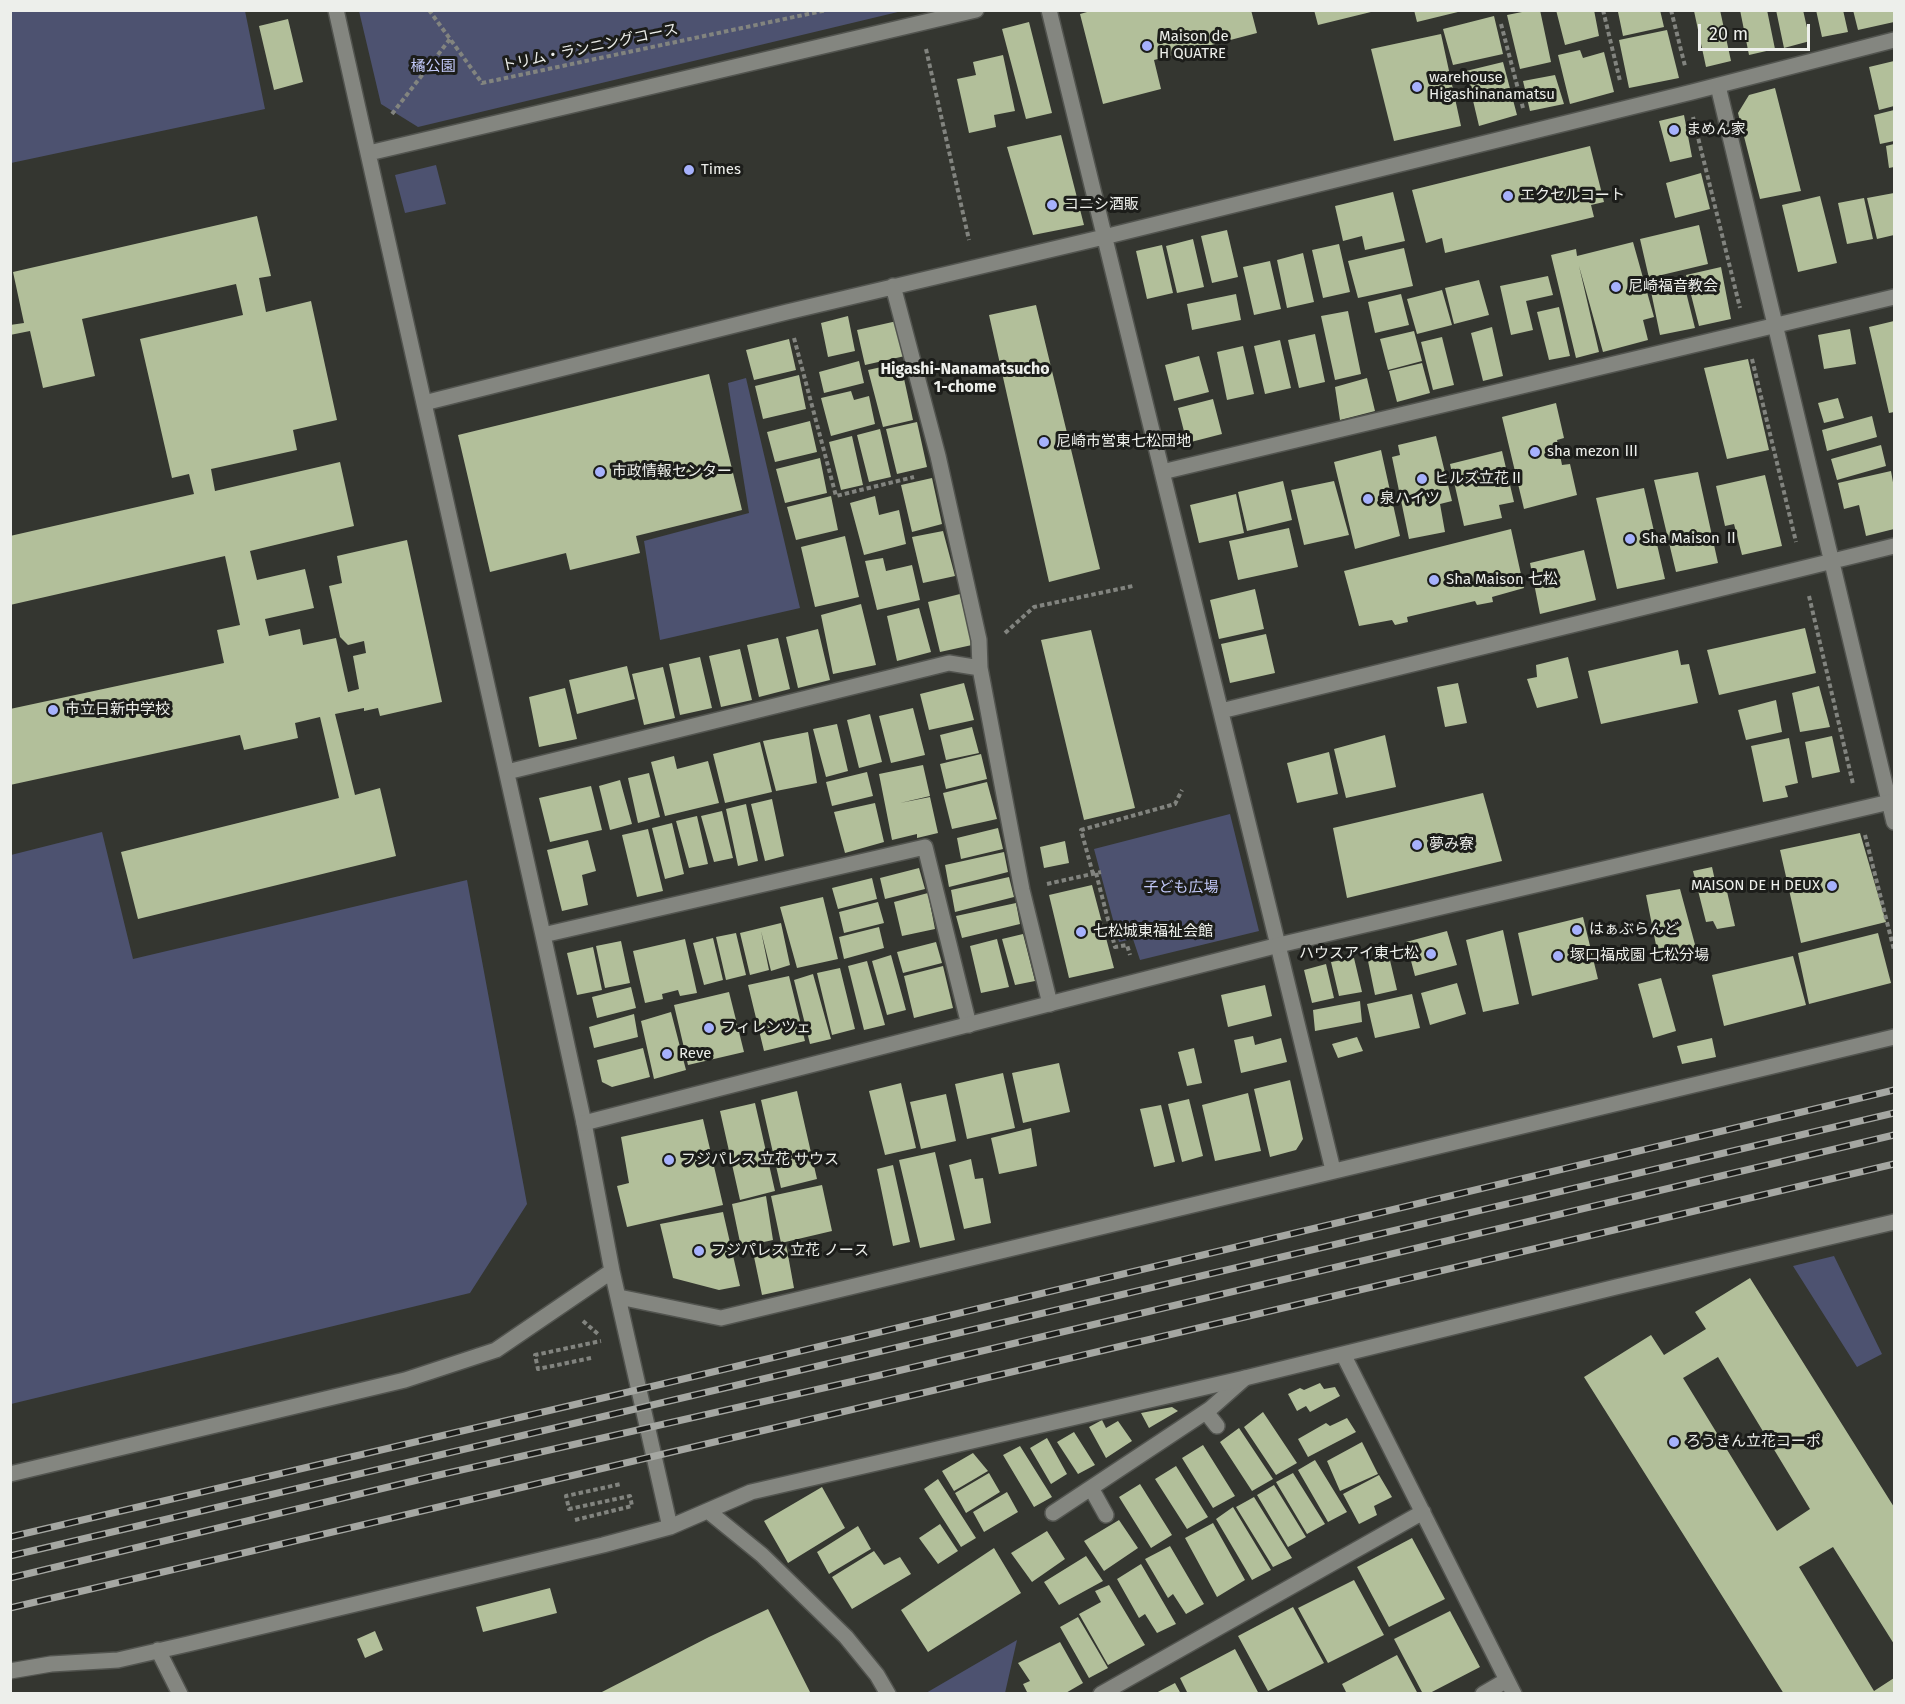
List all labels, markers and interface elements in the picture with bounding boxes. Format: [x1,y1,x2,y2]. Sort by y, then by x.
scale bar [1701,12,1814,50]
street label: トリム・ランニングコース [500,20,680,76]
text: 20 m [1709,23,1748,45]
place label: Maison de H QUATRE [1159,28,1229,63]
marker: Maison de H QUATRE [1140,39,1154,53]
park label: 橘公園 [411,58,455,76]
place label: warehouse Higashinanamatsu [1429,69,1555,104]
marker: warehouse Higashinanamatsu [1410,80,1424,94]
place label: まめん家 [1686,121,1746,139]
marker: まめん家 [1667,123,1681,137]
place label: Times [701,161,741,179]
marker: Times [682,163,696,177]
place label: エクセルコート [1520,187,1625,205]
marker: エクセルコート [1501,189,1515,203]
place label: コニシ酒販 [1064,196,1139,214]
marker: コニシ酒販 [1045,198,1059,212]
place label: 尼崎福音教会 [1628,278,1718,296]
marker: 尼崎福音教会 [1609,280,1623,294]
district label: Higashi-Nanamatsucho 1-chome [880,360,1050,398]
place label: 尼崎市営東七松団地 [1056,433,1191,451]
marker: 尼崎市営東七松団地 [1037,435,1051,449]
place label: sha mezon Ⅲ [1547,443,1639,461]
marker: sha mezon Ⅲ [1528,445,1542,459]
place label: 市政情報センター [612,463,732,481]
marker: 市政情報センター [593,465,607,479]
place label: ヒルズ立花Ⅱ [1434,470,1524,488]
marker: ヒルズ立花Ⅱ [1415,472,1429,486]
place label: 泉ハイツ [1380,490,1440,508]
marker: 泉ハイツ [1361,492,1375,506]
place label: Sha Maison Ⅱ [1642,530,1739,548]
marker: Sha Maison Ⅱ [1623,532,1637,546]
place label: Sha Maison 七松 [1446,571,1558,589]
marker: Sha Maison 七松 [1427,573,1441,587]
place label: 市立日新中学校 [65,701,170,719]
marker: 市立日新中学校 [46,703,60,717]
place label: 夢み寮 [1429,836,1474,854]
marker: 夢み寮 [1410,838,1424,852]
place label: MAISON DE H DEUX [1691,877,1820,895]
park label: 子ども広場 [1144,879,1218,897]
marker: MAISON DE H DEUX [1825,879,1839,893]
place label: はぁぶらんど [1589,921,1679,939]
place label: 七松城東福祉会館 [1093,923,1213,941]
marker: はぁぶらんど [1570,923,1584,937]
marker: 七松城東福祉会館 [1074,925,1088,939]
place label: ハウスアイ東七松 [1299,945,1419,963]
marker: ハウスアイ東七松 [1424,947,1438,961]
place label: 塚口福成園 七松分場 [1570,947,1709,965]
marker: 塚口福成園 七松分場 [1551,949,1565,963]
place label: フィレンツェ [721,1019,811,1037]
marker: フィレンツェ [702,1021,716,1035]
place label: Reve [679,1045,711,1063]
marker: Reve [660,1047,674,1061]
place label: フジパレス 立花 サウス [681,1151,839,1169]
marker: フジパレス 立花 サウス [662,1153,676,1167]
place label: フジパレス 立花 ノース [711,1242,869,1260]
marker: フジパレス 立花 ノース [692,1244,706,1258]
place label: ろうきん立花コーポ [1686,1433,1821,1451]
marker: ろうきん立花コーポ [1667,1435,1681,1449]

